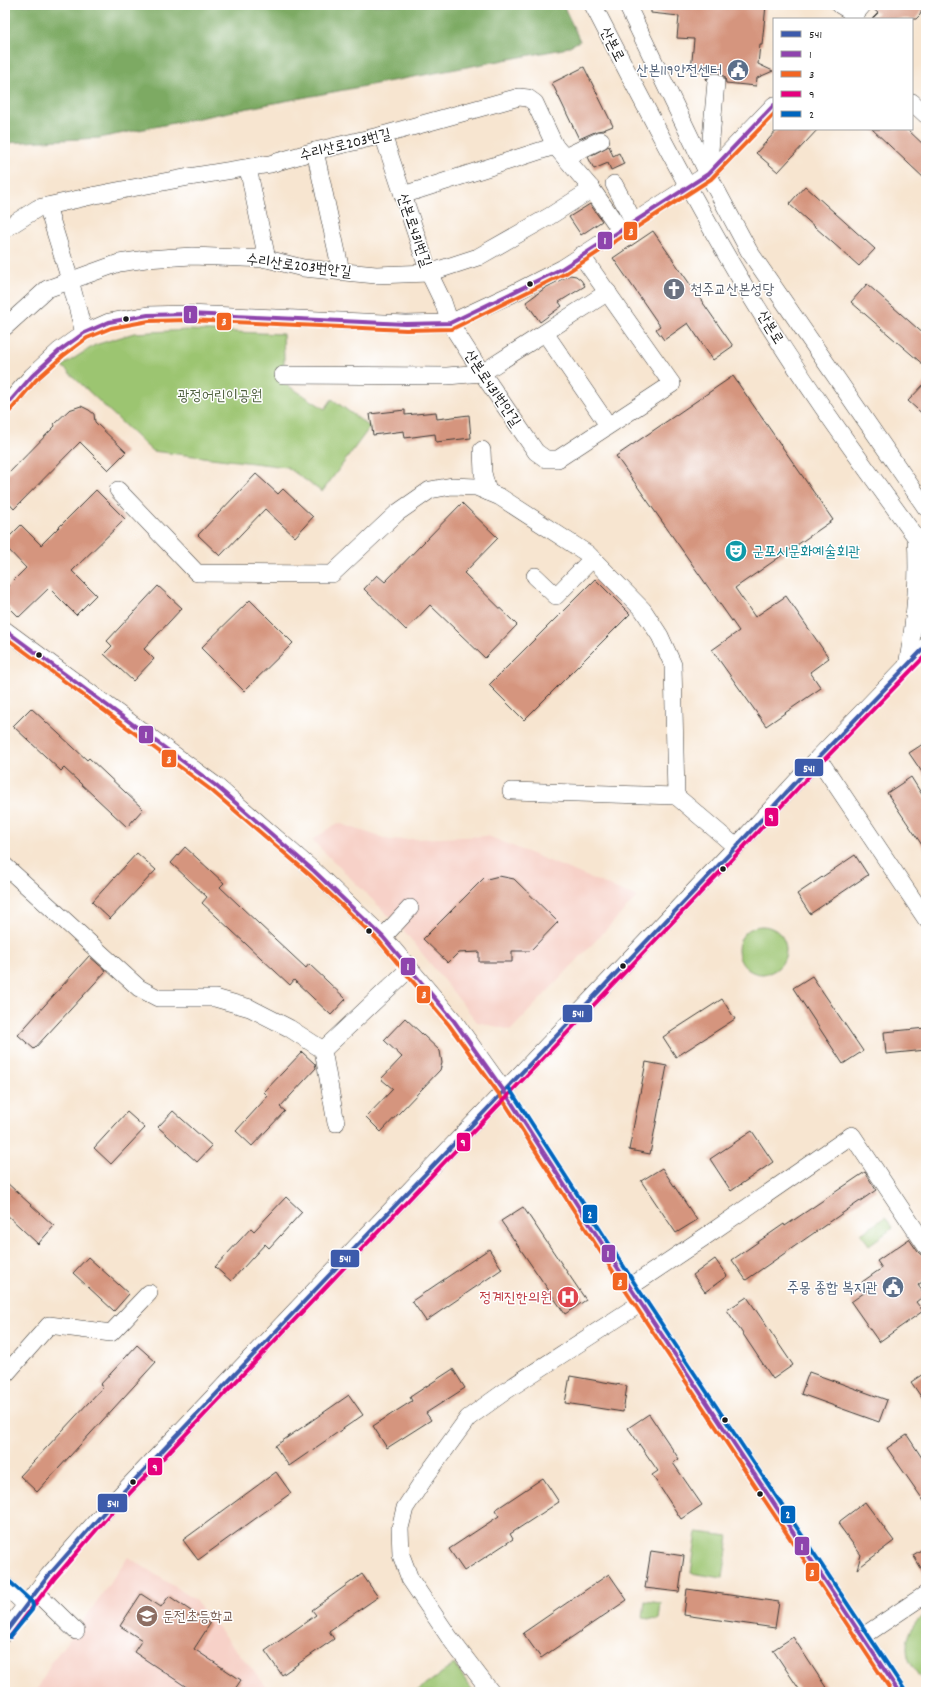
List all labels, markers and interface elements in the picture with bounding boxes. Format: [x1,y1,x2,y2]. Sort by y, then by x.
legend [773,18,913,130]
street label: 산본로 [593,24,629,66]
text: 541 [809,27,822,44]
text: 1 [809,47,812,64]
public building icon: 산본119안전센터 [725,57,751,83]
place label: 산본119안전센터 [636,61,722,83]
text: 3 [809,67,814,84]
text: 9 [809,87,815,104]
text: 2 [809,107,814,124]
street label: 수리산로203번길 [297,124,394,168]
street label: 산본로431번길 [390,191,436,270]
line badge: 3 [623,221,638,241]
text: 3 [629,225,634,241]
line badge: 1 [597,231,613,250]
text: 1 [604,234,606,250]
street label: 수리산로203번안길 [245,250,353,284]
church icon: 천주교산본성당 [661,276,687,302]
unlabelled marker [525,279,535,289]
place label: 천주교산본성당 [690,280,775,302]
line badge: 1 [183,305,198,324]
street label: 산본로 [750,307,788,349]
text: 1 [189,308,191,324]
line badge: 3 [216,312,232,331]
unlabelled marker [121,314,131,324]
text: 3 [222,315,227,331]
street label: 산본로431번안길 [457,346,525,432]
park label: 광정어린이공원 [178,386,262,408]
theatre icon: 군포시문화예술회관 [723,538,749,564]
place label: 군포시문화예술회관 [752,542,861,564]
unlabelled marker [34,650,44,660]
line badge: 1 [138,725,154,744]
text: 1 [145,728,147,744]
line badge: 3 [161,749,177,768]
text: 3 [167,753,172,769]
line badge: 541 [794,758,824,777]
text: 541 [803,762,815,778]
line badge: 9 [764,807,779,827]
text: 9 [768,811,774,827]
unlabelled marker [718,864,728,874]
unlabelled marker [364,926,374,936]
line badge: 1 [400,957,416,976]
text: 1 [407,960,409,976]
unlabelled marker [618,961,628,971]
line badge: 3 [416,985,431,1004]
text: 3 [422,988,427,1004]
line badge: 541 [562,1004,593,1023]
text: 541 [572,1007,584,1023]
line badge: 9 [456,1132,471,1152]
text: 9 [460,1136,466,1152]
line badge: 2 [582,1204,598,1224]
text: 2 [588,1208,593,1224]
line badge: 1 [601,1244,616,1263]
text: 1 [607,1247,609,1263]
line badge: 541 [330,1249,360,1268]
text: 541 [339,1252,351,1268]
line badge: 3 [612,1272,628,1291]
public building icon: 주몽 종합 복지관 [880,1274,906,1300]
text: 3 [618,1276,623,1292]
place label: 주몽 종합 복지관 [787,1278,878,1300]
hospital icon: 정계진한의원 [555,1284,581,1310]
place label: 정계진한의원 [480,1288,552,1310]
unlabelled marker [720,1415,730,1425]
line badge: 9 [147,1457,163,1476]
text: 9 [152,1461,158,1477]
unlabelled marker [128,1477,138,1487]
unlabelled marker [755,1489,765,1499]
line badge: 541 [97,1493,128,1513]
text: 541 [107,1497,119,1513]
line badge: 2 [780,1505,796,1524]
text: 2 [786,1508,791,1524]
line badge: 1 [794,1536,810,1556]
text: 1 [801,1540,803,1556]
line badge: 3 [805,1562,820,1582]
text: 3 [810,1566,815,1582]
school or university icon: 둔전초등학교 [134,1603,160,1629]
place label: 둔전초등학교 [162,1607,234,1629]

